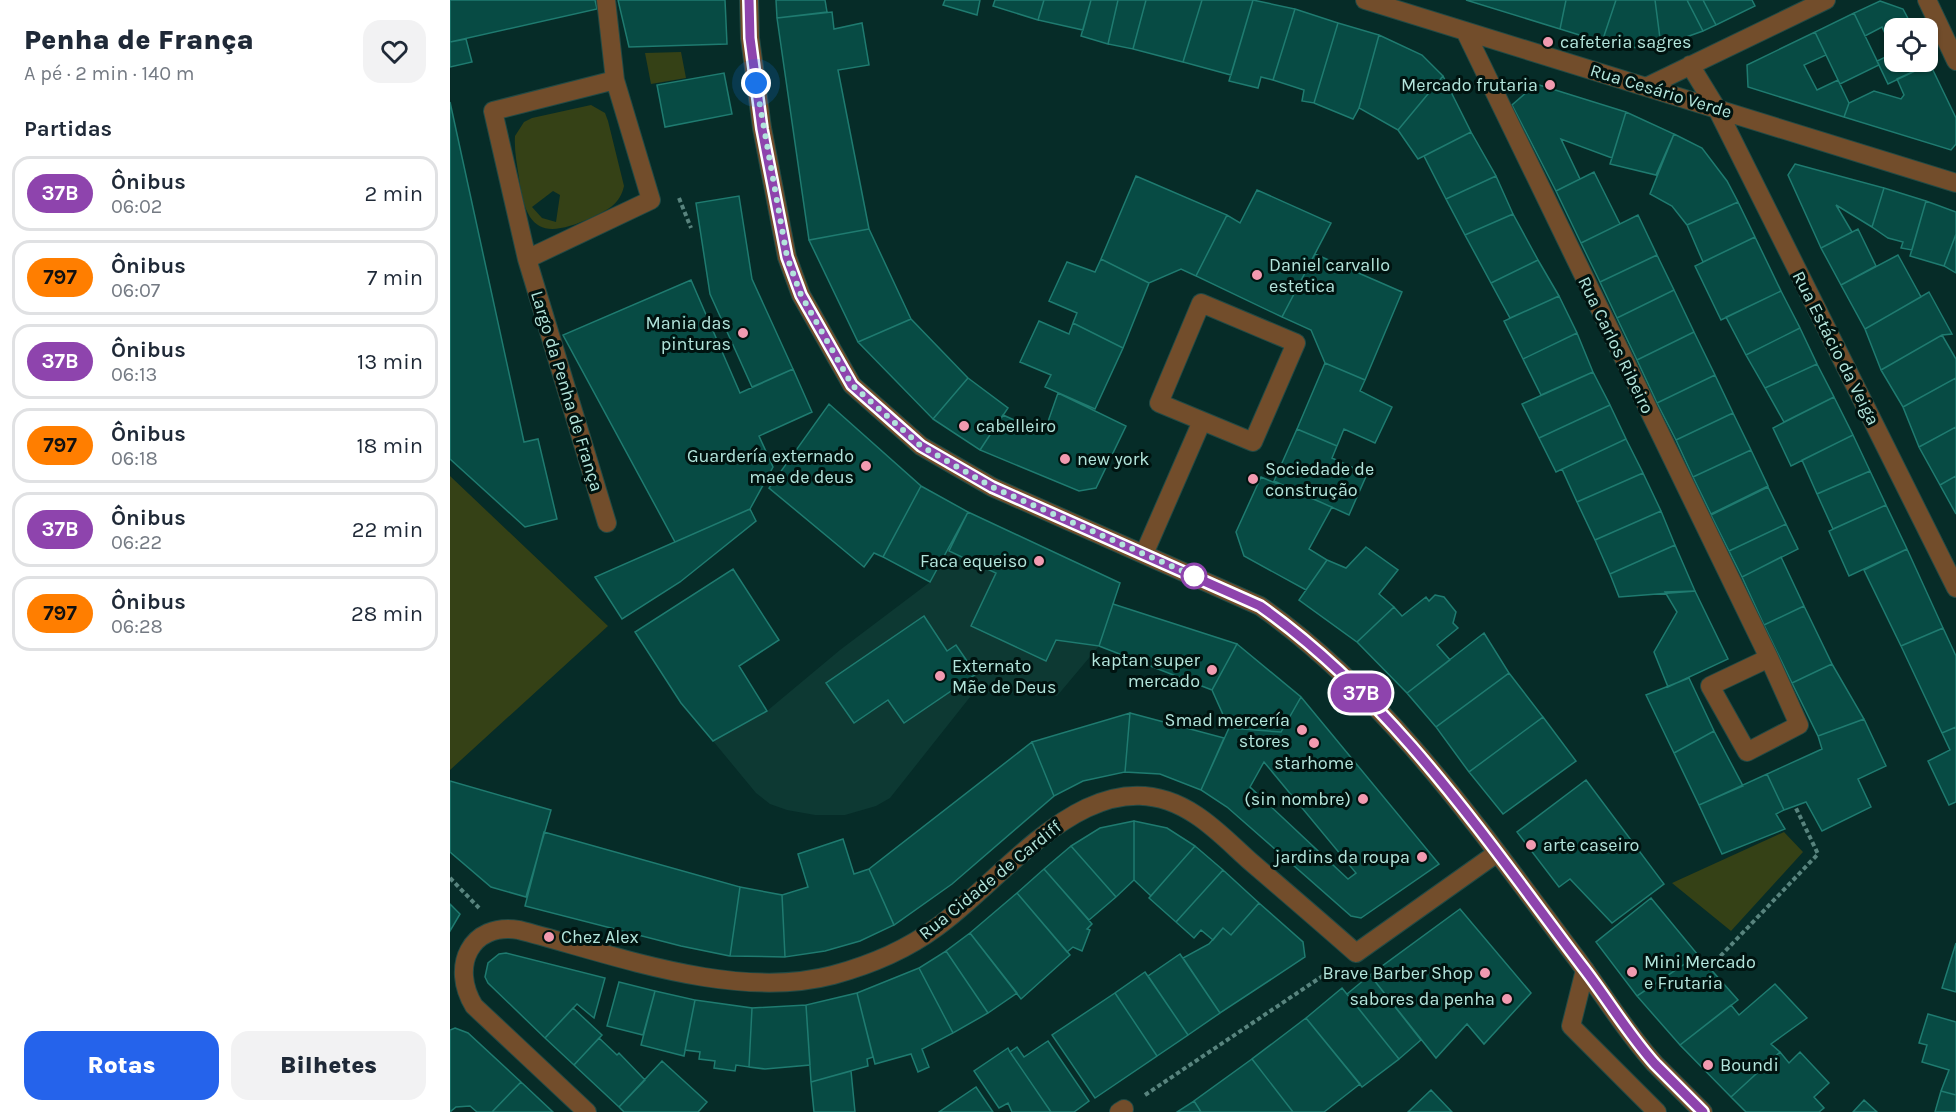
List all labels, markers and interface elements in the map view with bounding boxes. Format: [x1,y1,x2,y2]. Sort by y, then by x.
map controls [1884,18,1938,72]
button: locate [1884,18,1938,72]
button: heart [363,20,426,83]
text: Penha de França [24,23,254,56]
place label: cafeteria sagres [1560,31,1691,53]
marker: cafeteria sagres [1541,35,1555,49]
street label: Rua Cesário Verde [1588,59,1734,123]
text: A pé · 2 min · 140 m [24,62,195,85]
your location [741,68,771,98]
place label: Mercado frutaria [1401,74,1538,96]
marker: Mercado frutaria [1543,78,1557,92]
text: Partidas [24,116,112,142]
text: Ônibus [111,169,186,195]
text: 37B [41,181,79,205]
text: 2 min [365,181,423,207]
text: 06:02 [111,195,162,218]
text: Ônibus [111,253,186,279]
place label: Daniel carvallo estetica [1269,254,1390,297]
text: 797 [43,265,77,289]
text: 7 min [367,265,423,291]
street label: Rua Estácio da Veiga [1788,267,1884,429]
marker: Daniel carvallo estetica [1250,268,1264,282]
street label: Rua Carlos Ribeiro [1573,273,1659,417]
text: 06:07 [111,279,160,302]
street label: Largo da Penha de França [526,288,608,494]
place label: Mania das pinturas [645,312,731,355]
marker: Mania das pinturas [736,326,750,340]
text: Ônibus [111,337,186,363]
text: 37B [41,349,79,373]
text: 13 min [357,349,423,375]
text: 06:13 [111,363,157,386]
place label: cabelleiro [976,415,1056,437]
marker: cabelleiro [957,419,971,433]
text: Ônibus [111,421,186,447]
text: 797 [43,433,77,457]
text: 18 min [357,433,423,459]
place label: Guardería externado mae de deus [687,445,854,488]
text: 06:18 [111,447,158,470]
place label: new york [1077,448,1149,470]
marker: new york [1058,452,1072,466]
place label: Sociedade de construção [1265,458,1374,501]
marker: Guardería externado mae de deus [859,459,873,473]
marker: Sociedade de construção [1246,472,1260,486]
text: Ônibus [111,505,186,531]
text: 37B [41,517,79,541]
text: 22 min [352,517,423,543]
text: 06:22 [111,531,162,554]
place label: Faca equeiso [920,550,1027,572]
marker: Faca equeiso [1032,554,1046,568]
unlabelled marker [1181,563,1207,589]
text: Ônibus [111,589,186,615]
text: 797 [43,601,77,625]
text: 28 min [351,601,423,627]
text: 06:28 [111,615,163,638]
place label: kaptan super mercado [1091,649,1200,692]
place label: Externato Mãe de Deus [952,655,1056,698]
marker: kaptan super mercado [1205,663,1219,677]
marker: Externato Mãe de Deus [933,669,947,683]
line badge: 37B [1326,674,1396,712]
text: 37B [1342,681,1380,705]
place label: Smad mercería stores [1165,709,1290,752]
marker: Smad mercería stores [1295,723,1309,737]
marker: starhome [1307,736,1321,750]
place label: starhome [1274,752,1354,774]
place label: (sin nombre) [1244,788,1351,810]
marker: (sin nombre) [1356,792,1370,806]
street label: Rua Cidade de Cardiff [914,815,1066,944]
place label: arte caseiro [1543,834,1639,856]
marker: arte caseiro [1524,838,1538,852]
place label: jardins da roupa [1273,846,1410,868]
marker: jardins da roupa [1415,850,1429,864]
place label: Chez Alex [561,926,639,948]
marker: Chez Alex [542,930,556,944]
place label: Mini Mercado e Frutaria [1644,951,1756,994]
place label: Brave Barber Shop [1322,962,1473,984]
marker: Mini Mercado e Frutaria [1625,965,1639,979]
marker: Brave Barber Shop [1478,966,1492,980]
place label: sabores da penha [1349,988,1495,1010]
marker: sabores da penha [1500,992,1514,1006]
button: Rotas [24,1031,219,1100]
button: Bilhetes [231,1031,426,1100]
place label: Boundi [1720,1054,1779,1076]
marker: Boundi [1701,1058,1715,1072]

